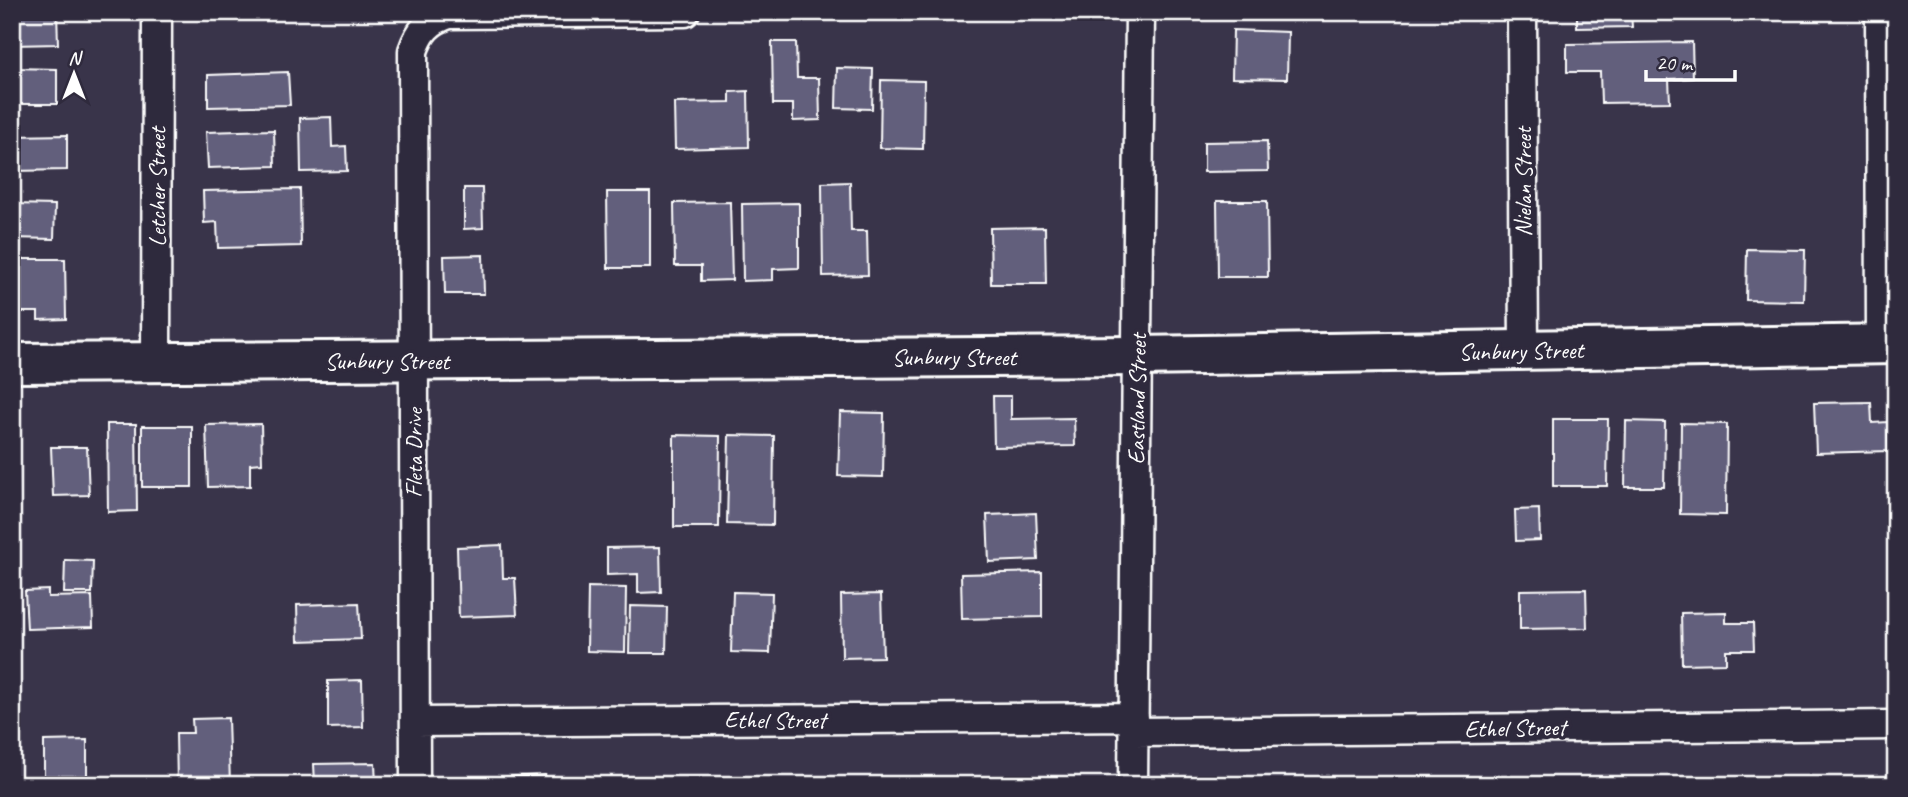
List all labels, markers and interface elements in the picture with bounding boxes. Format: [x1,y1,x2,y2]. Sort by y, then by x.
north arrow [38,38,108,108]
scale bar [1646,38,1735,82]
text: N [68,46,83,70]
text: 20 m [1656,50,1694,76]
street label: Letcher Street [142,125,172,247]
street label: Nielan Street [1508,125,1538,237]
street label: Eastland Street [1121,331,1153,465]
street label: Sunbury Street [1458,335,1586,367]
street label: Sunbury Street [892,342,1018,372]
street label: Sunbury Street [325,346,451,376]
street label: Fleta Drive [399,406,429,498]
street label: Ethel Street [724,705,829,735]
street label: Ethel Street [1464,712,1569,744]

